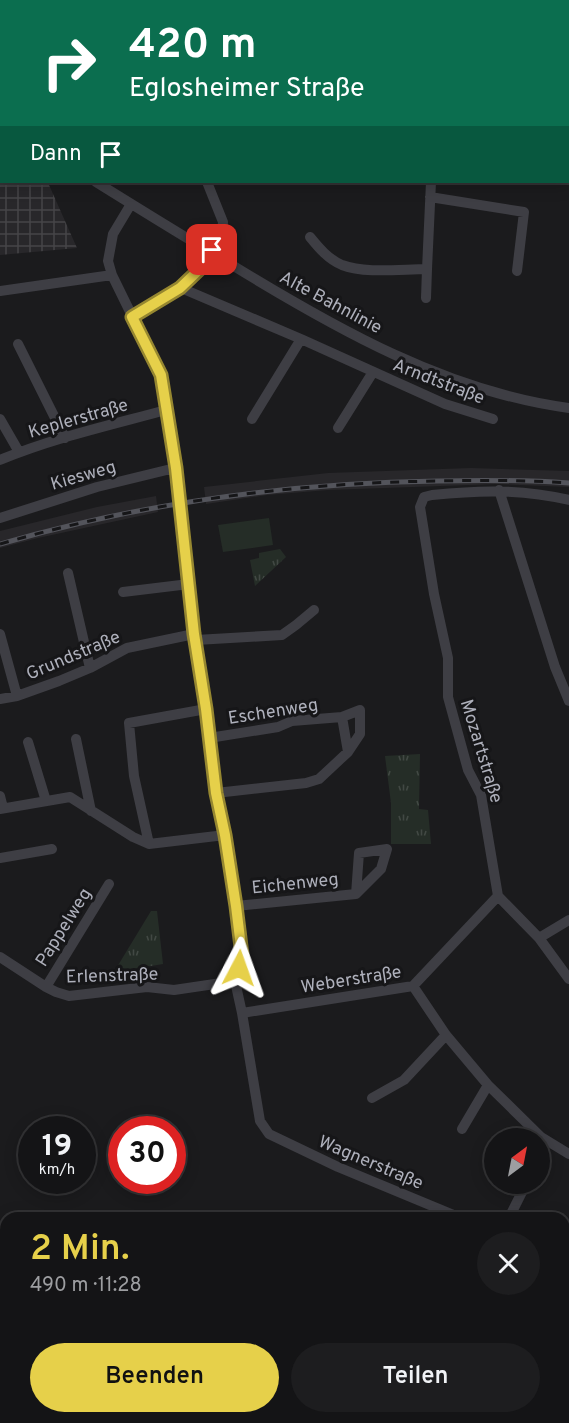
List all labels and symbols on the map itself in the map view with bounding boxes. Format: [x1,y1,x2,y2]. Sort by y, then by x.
pin [186,224,237,275]
street label: Alte Bahnlinie [275,267,386,340]
street label: Arndtstraße [389,354,488,410]
street label: Keplerstraße [26,394,131,445]
street label: Kiesweg [48,456,119,497]
street label: Grundstraße [23,626,124,687]
street label: Eschenweg [227,694,320,731]
street label: Mozartstraße [454,697,507,806]
street label: Eichenweg [250,868,340,900]
street label: Pappelweg [31,884,97,971]
position arrow [207,936,271,1000]
street label: Weberstraße [299,961,403,1000]
street label: Erlenstraße [65,963,159,990]
speed limit sign: 30 [108,1116,186,1194]
north arrow [484,1128,550,1194]
street label: Wagnerstraße [314,1131,426,1196]

